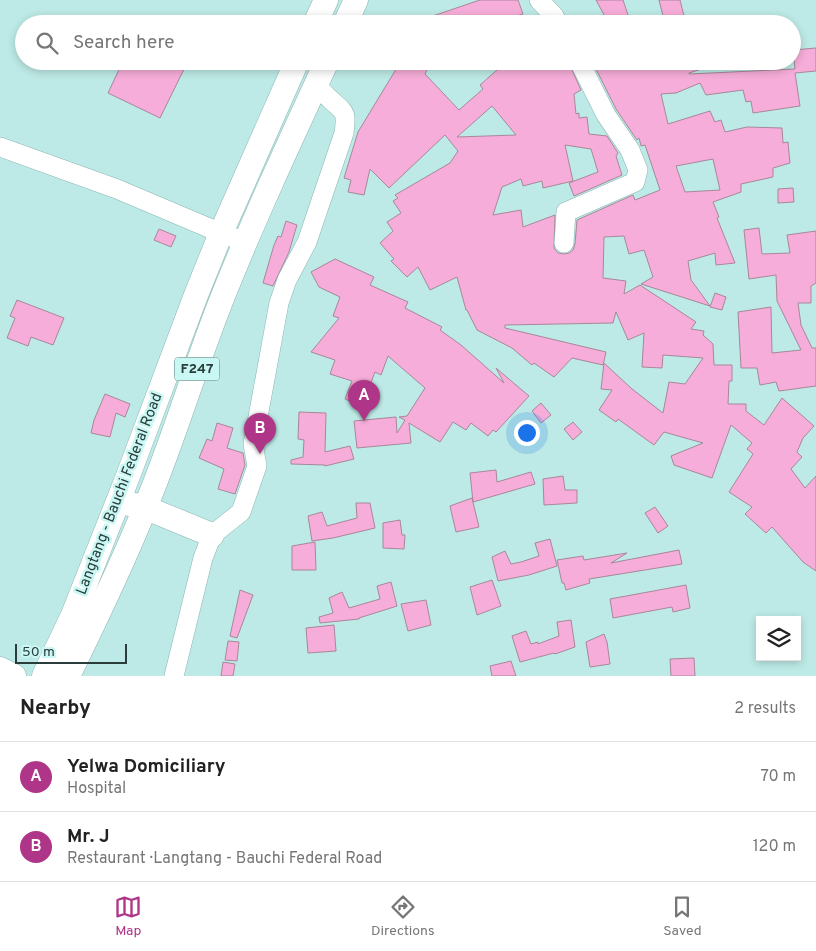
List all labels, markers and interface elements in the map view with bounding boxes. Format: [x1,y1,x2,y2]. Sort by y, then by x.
search box [15,15,801,70]
icon: search [33,29,61,57]
text: Search here [73,31,175,55]
road number: F247 [174,358,220,380]
pin: A [348,380,380,421]
street label: Langtang - Bauchi Federal Road [73,390,167,598]
pin: B [244,413,276,454]
your location [514,420,540,446]
map controls [756,616,801,661]
button: layers [756,616,801,661]
scale bar [15,641,128,664]
text: 50 m [22,644,55,661]
text: Nearby [20,695,91,722]
text: 2 results [734,699,796,719]
text: Yelwa Domiciliary [67,755,226,779]
text: A [30,767,42,787]
text: 70 m [761,767,796,787]
text: Hospital [67,779,126,799]
text: Mr. J [67,825,110,849]
text: B [30,837,42,857]
text: 120 m [753,837,796,857]
text: Restaurant · Langtang - Bauchi Federal Road [67,849,382,869]
tab: Map [114,893,142,940]
tab: Directions [371,893,435,940]
tab: Saved [663,893,702,940]

